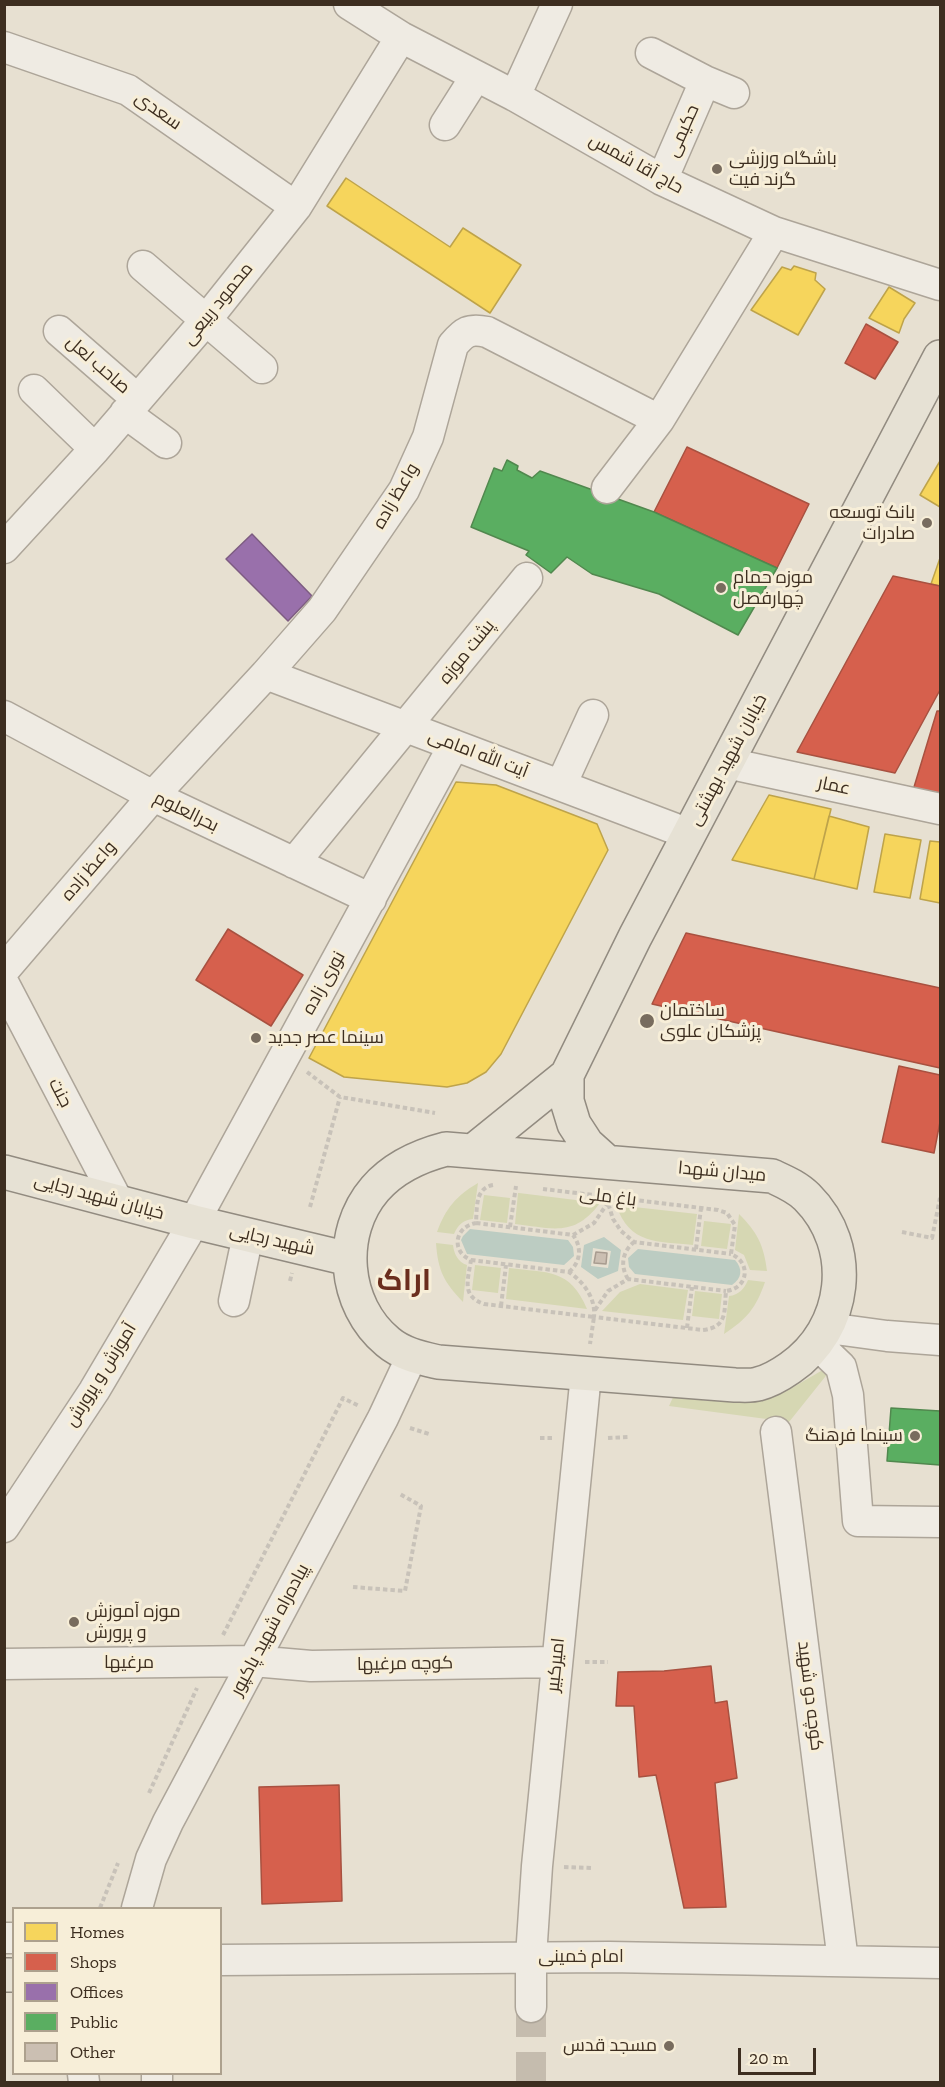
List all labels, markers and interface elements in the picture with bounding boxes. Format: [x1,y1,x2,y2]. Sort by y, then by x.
street label: سعدی [130,87,186,135]
street label: حکیمی [662,101,704,161]
street label: حاج آقا شمس [585,129,687,199]
place label: باشگاه ورزشی گرند فیت [729,148,837,190]
marker: باشگاه ورزشی گرند فیت [710,162,724,176]
street label: محمود ربیعی [178,258,258,350]
street label: صاحب لعل [62,331,134,399]
street label: واعظ زاده [369,459,423,533]
place label: بانک توسعه صادرات [829,502,915,544]
marker: بانک توسعه صادرات [920,516,934,530]
place label: موزه حمام چهارفصل [733,567,813,610]
marker: موزه حمام چهارفصل [714,581,728,595]
street label: پشت موزه [435,616,499,688]
street label: خیابان شهید بهشتی [684,691,772,829]
street label: آیت الله امامی [425,725,531,783]
street label: عمار [816,772,852,800]
street label: بحرالعلوم [150,787,222,837]
street label: واعظ زاده [57,837,121,905]
street label: نوری زاده [298,948,350,1018]
place label: ساختمان پزشکان علوی [660,1000,761,1042]
marker: ساختمان پزشکان علوی [638,1012,656,1030]
place label: سینما عصر جدید [268,1027,384,1049]
marker: سینما عصر جدید [249,1031,263,1045]
street label: جنت [44,1075,76,1111]
street label: میدان شهدا [677,1157,767,1187]
street label: خیابان شهید رجایی [32,1169,166,1225]
street label: باغ ملی [578,1183,638,1211]
street label: شهید رجایی [227,1220,317,1260]
district label: اراک [377,1263,431,1299]
street label: آموزش و پرورش [61,1319,141,1431]
place label: سینما فرهنگ [805,1425,903,1447]
marker: سینما فرهنگ [908,1429,922,1443]
street label: پیاده‌راه شهید پاکپور [226,1560,314,1700]
place label: موزه آموزش و پرورش [86,1601,181,1644]
marker: موزه آموزش و پرورش [67,1615,81,1629]
street label: امیرکبیر [542,1637,570,1693]
street label: کوچه دو شهید [793,1640,827,1752]
street label: مرغیها [104,1652,154,1674]
street label: کوچه مرغیها [357,1652,453,1676]
legend [12,1907,222,2075]
text: Homes [70,1921,124,1943]
street label: امام خمینی [538,1946,624,1968]
text: Shops [70,1951,117,1973]
text: Offices [70,1981,123,2003]
text: Public [70,2011,118,2033]
place label: مسجد قدس [563,2035,657,2057]
scale bar [741,2036,819,2074]
marker: مسجد قدس [662,2039,676,2053]
text: Other [70,2041,116,2063]
text: 20 m [749,2047,788,2069]

